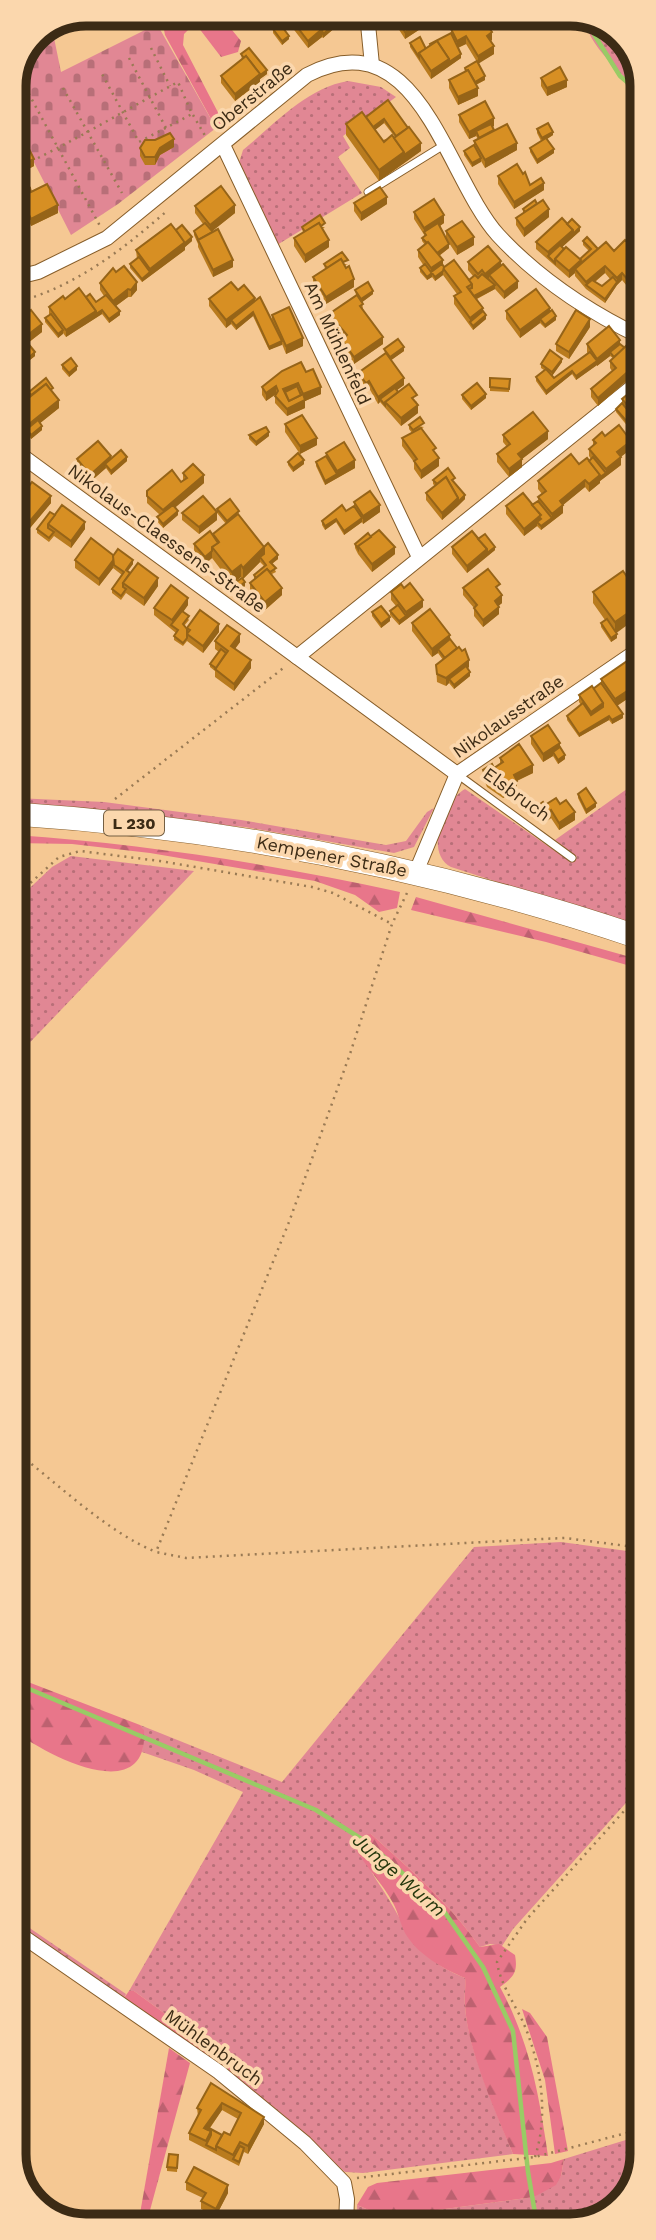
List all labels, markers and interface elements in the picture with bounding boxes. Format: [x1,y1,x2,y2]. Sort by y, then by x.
street label: Oberstraße [207,57,297,135]
street label: Am Mühlenfeld [300,278,376,408]
street label: Nikolaus-Claessens-Straße [64,459,270,617]
street label: Nikolausstraße [448,670,568,762]
street label: Elsbruch [480,763,554,825]
road number: L 230 [104,810,164,836]
street label: Kempener Straße [255,831,409,881]
water label: Junge Wurm [348,1828,450,1922]
street label: Mühlenbruch [161,2005,267,2089]

